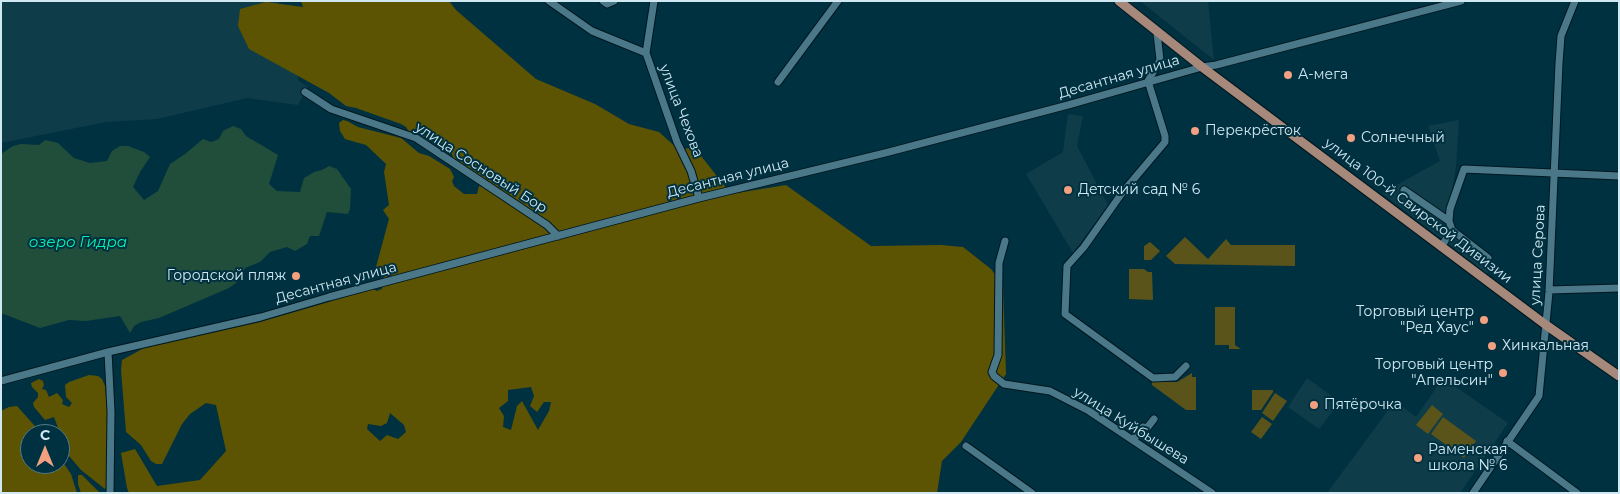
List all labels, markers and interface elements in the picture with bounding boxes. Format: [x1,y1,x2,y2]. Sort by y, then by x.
street label: Десантная улица [1057,52,1181,102]
street label: улица Чехова [656,62,706,160]
place label: А-мега [1298,67,1348,83]
marker: А-мега [1282,69,1294,81]
street label: улица Сосновый Бор [412,119,550,217]
place label: Перекрёсток [1205,123,1301,139]
marker: Перекрёсток [1189,125,1201,137]
place label: Солнечный [1361,130,1445,146]
marker: Солнечный [1345,132,1357,144]
street label: улица 100-й Свирской Дивизии [1321,135,1515,287]
street label: Десантная улица [665,155,791,201]
place label: Детский сад № 6 [1078,182,1200,198]
marker: Детский сад № 6 [1062,184,1074,196]
street label: улица Серова [1527,204,1549,306]
water label: озеро Гидра [29,234,127,252]
street label: Десантная улица [273,259,399,307]
place label: Городской пляж [167,268,286,284]
marker: Городской пляж [290,270,302,282]
place label: Торговый центр "Ред Хаус" [1356,304,1474,336]
marker: Торговый центр "Ред Хаус" [1478,314,1490,326]
place label: Хинкальная [1502,338,1589,354]
marker: Хинкальная [1486,340,1498,352]
place label: Торговый центр "Апельсин" [1375,357,1493,390]
marker: Торговый центр "Апельсин" [1497,367,1509,379]
street label: улица Куйбышева [1070,384,1192,468]
place label: Пятёрочка [1324,397,1402,413]
marker: Пятёрочка [1308,399,1320,411]
north arrow [20,424,70,474]
text: С [40,426,50,444]
place label: Раменская школа № 6 [1428,442,1508,474]
marker: Раменская школа № 6 [1412,452,1424,464]

